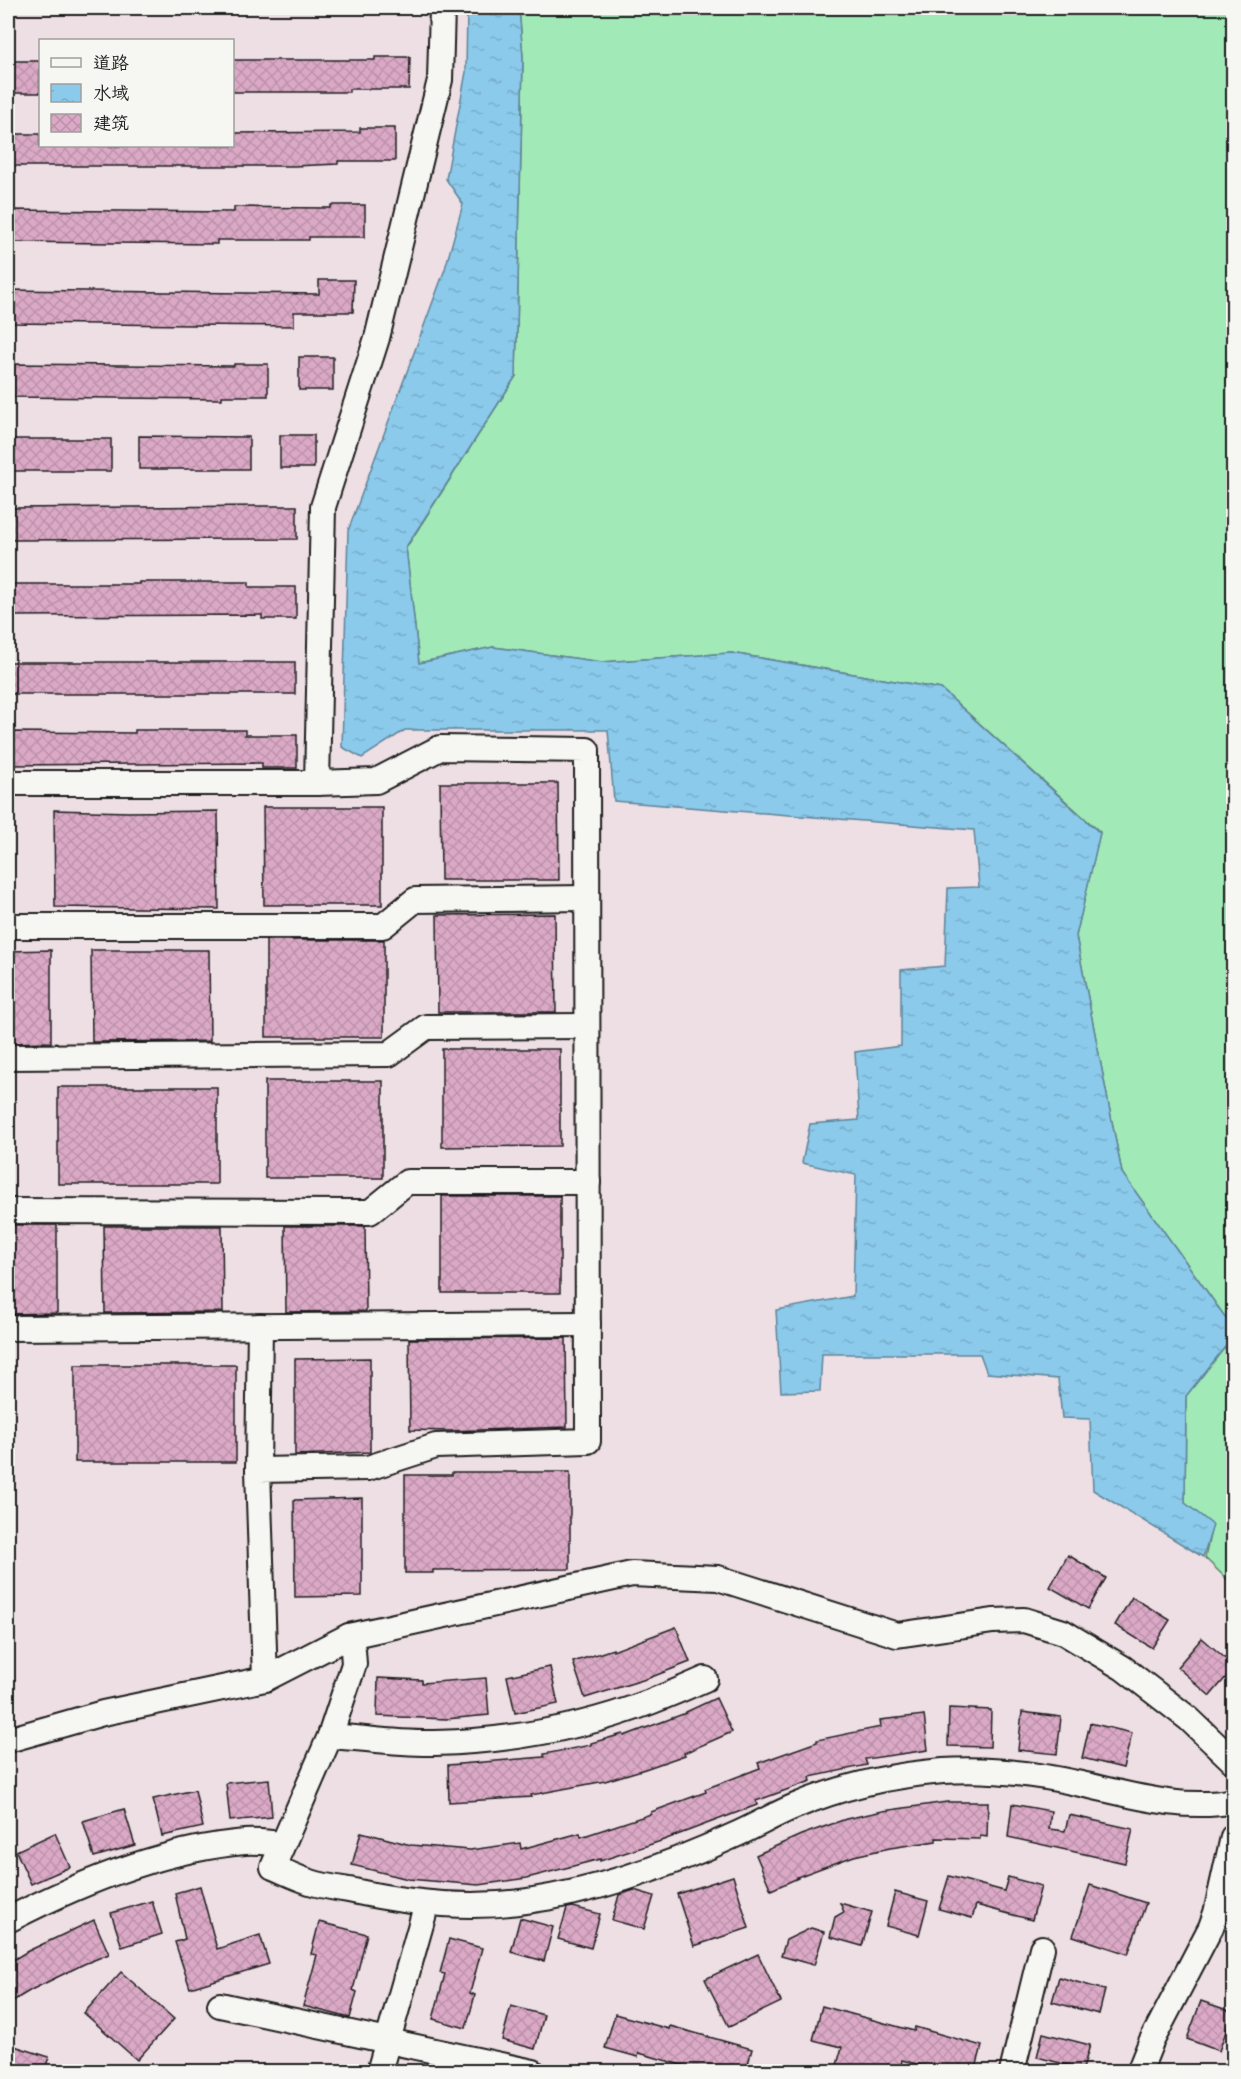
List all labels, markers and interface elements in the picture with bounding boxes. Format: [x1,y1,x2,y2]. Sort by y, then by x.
legend [39,39,234,147]
text: 道路 [93,53,129,74]
text: 水域 [93,83,129,104]
text: 建筑 [93,113,129,134]

